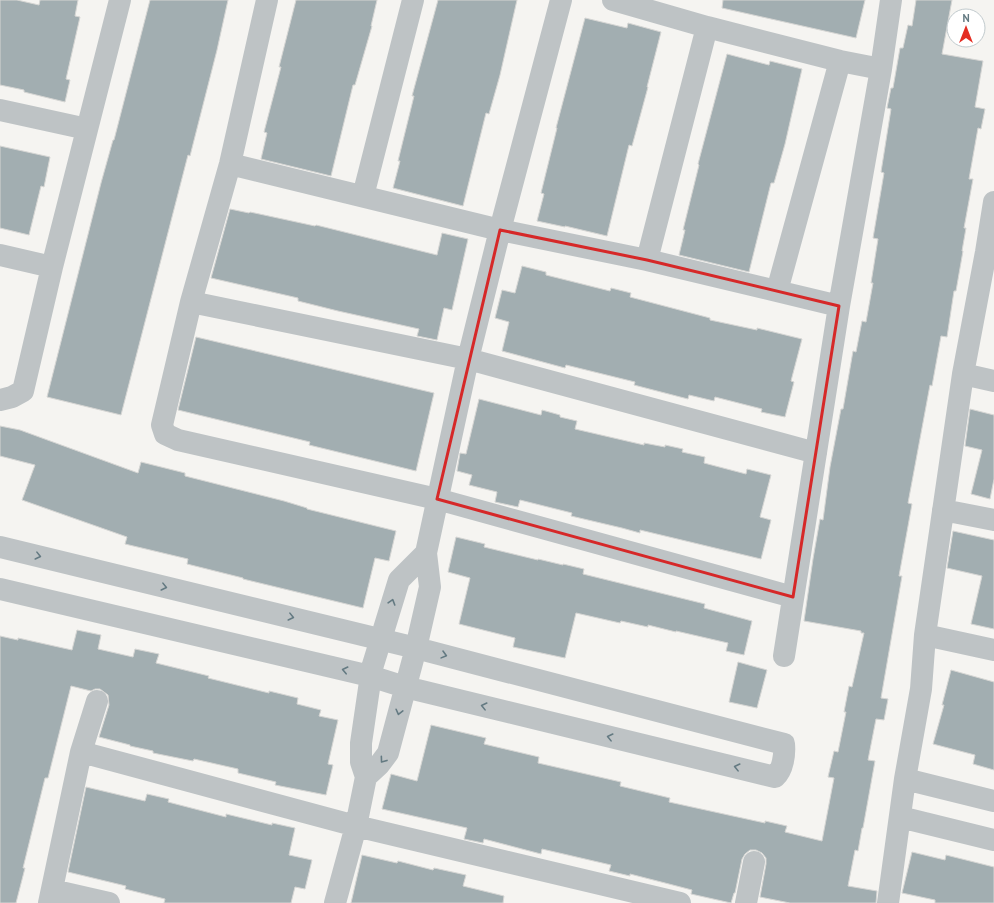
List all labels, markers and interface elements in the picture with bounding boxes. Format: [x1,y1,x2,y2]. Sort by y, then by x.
north arrow [946,8,986,48]
text: N [962,11,970,25]
one-way arrow [35,552,41,560]
one-way arrow [161,582,167,590]
one-way arrow [387,598,396,605]
one-way arrow [287,613,294,621]
one-way arrow [440,650,447,659]
one-way arrow [341,667,348,675]
one-way arrow [481,702,488,711]
one-way arrow [395,709,403,715]
one-way arrow [607,733,614,741]
one-way arrow [381,755,388,762]
one-way arrow [733,764,740,772]

